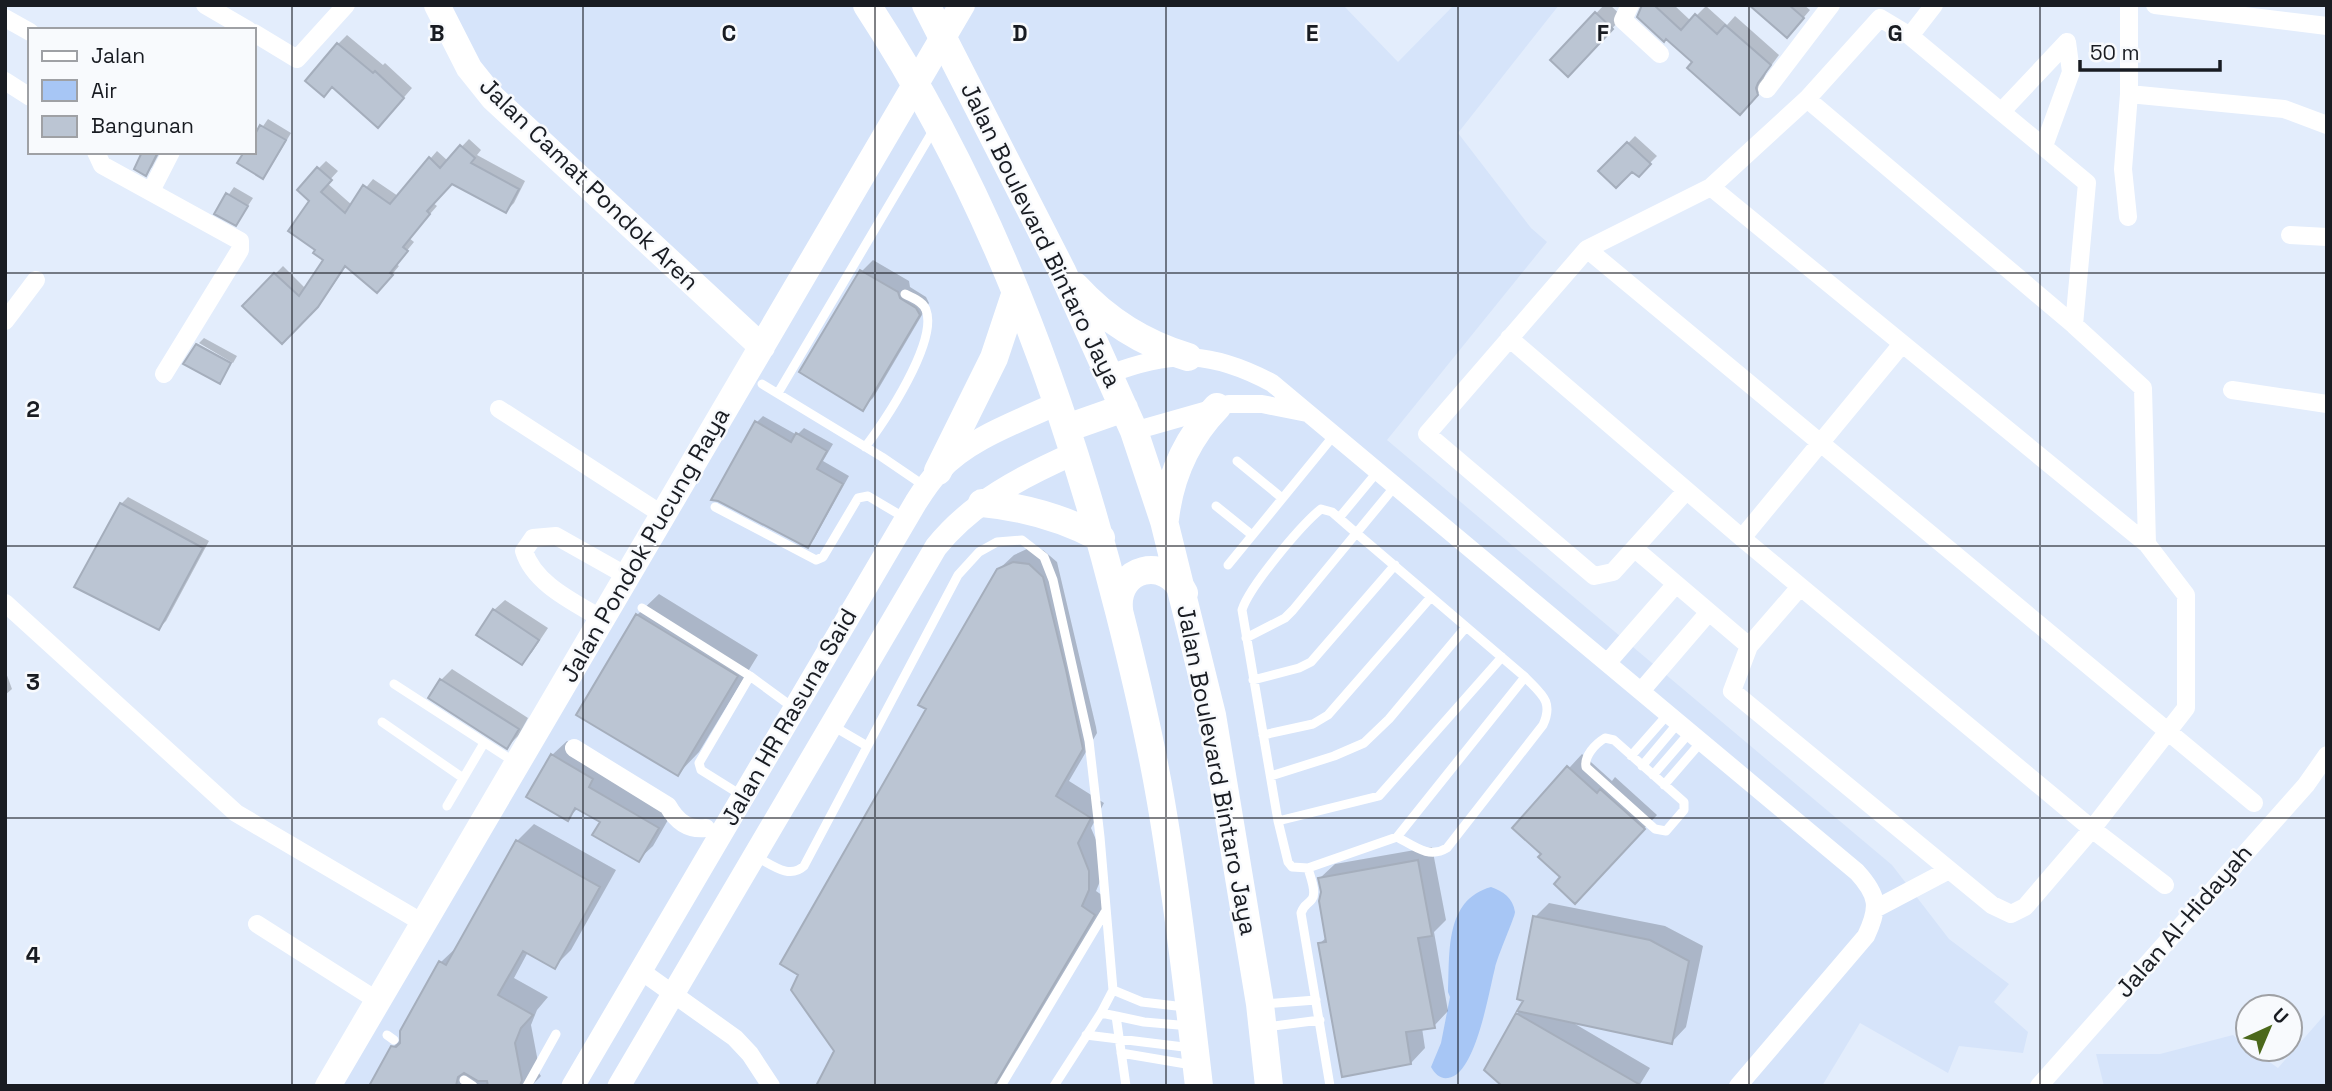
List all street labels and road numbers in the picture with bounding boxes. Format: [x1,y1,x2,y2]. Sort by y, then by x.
street label: Jalan Camat Pondok Aren [473,71,706,297]
street label: Jalan Boulevard Bintaro Jaya [954,77,1129,393]
street label: Jalan Pondok Pucung Raya [553,402,736,688]
street label: Jalan Boulevard Bintaro Jaya [1170,602,1265,938]
street label: Jalan HR Rasuna Said [714,603,863,831]
street label: Jalan Al-Hidayah [2108,838,2259,1004]

